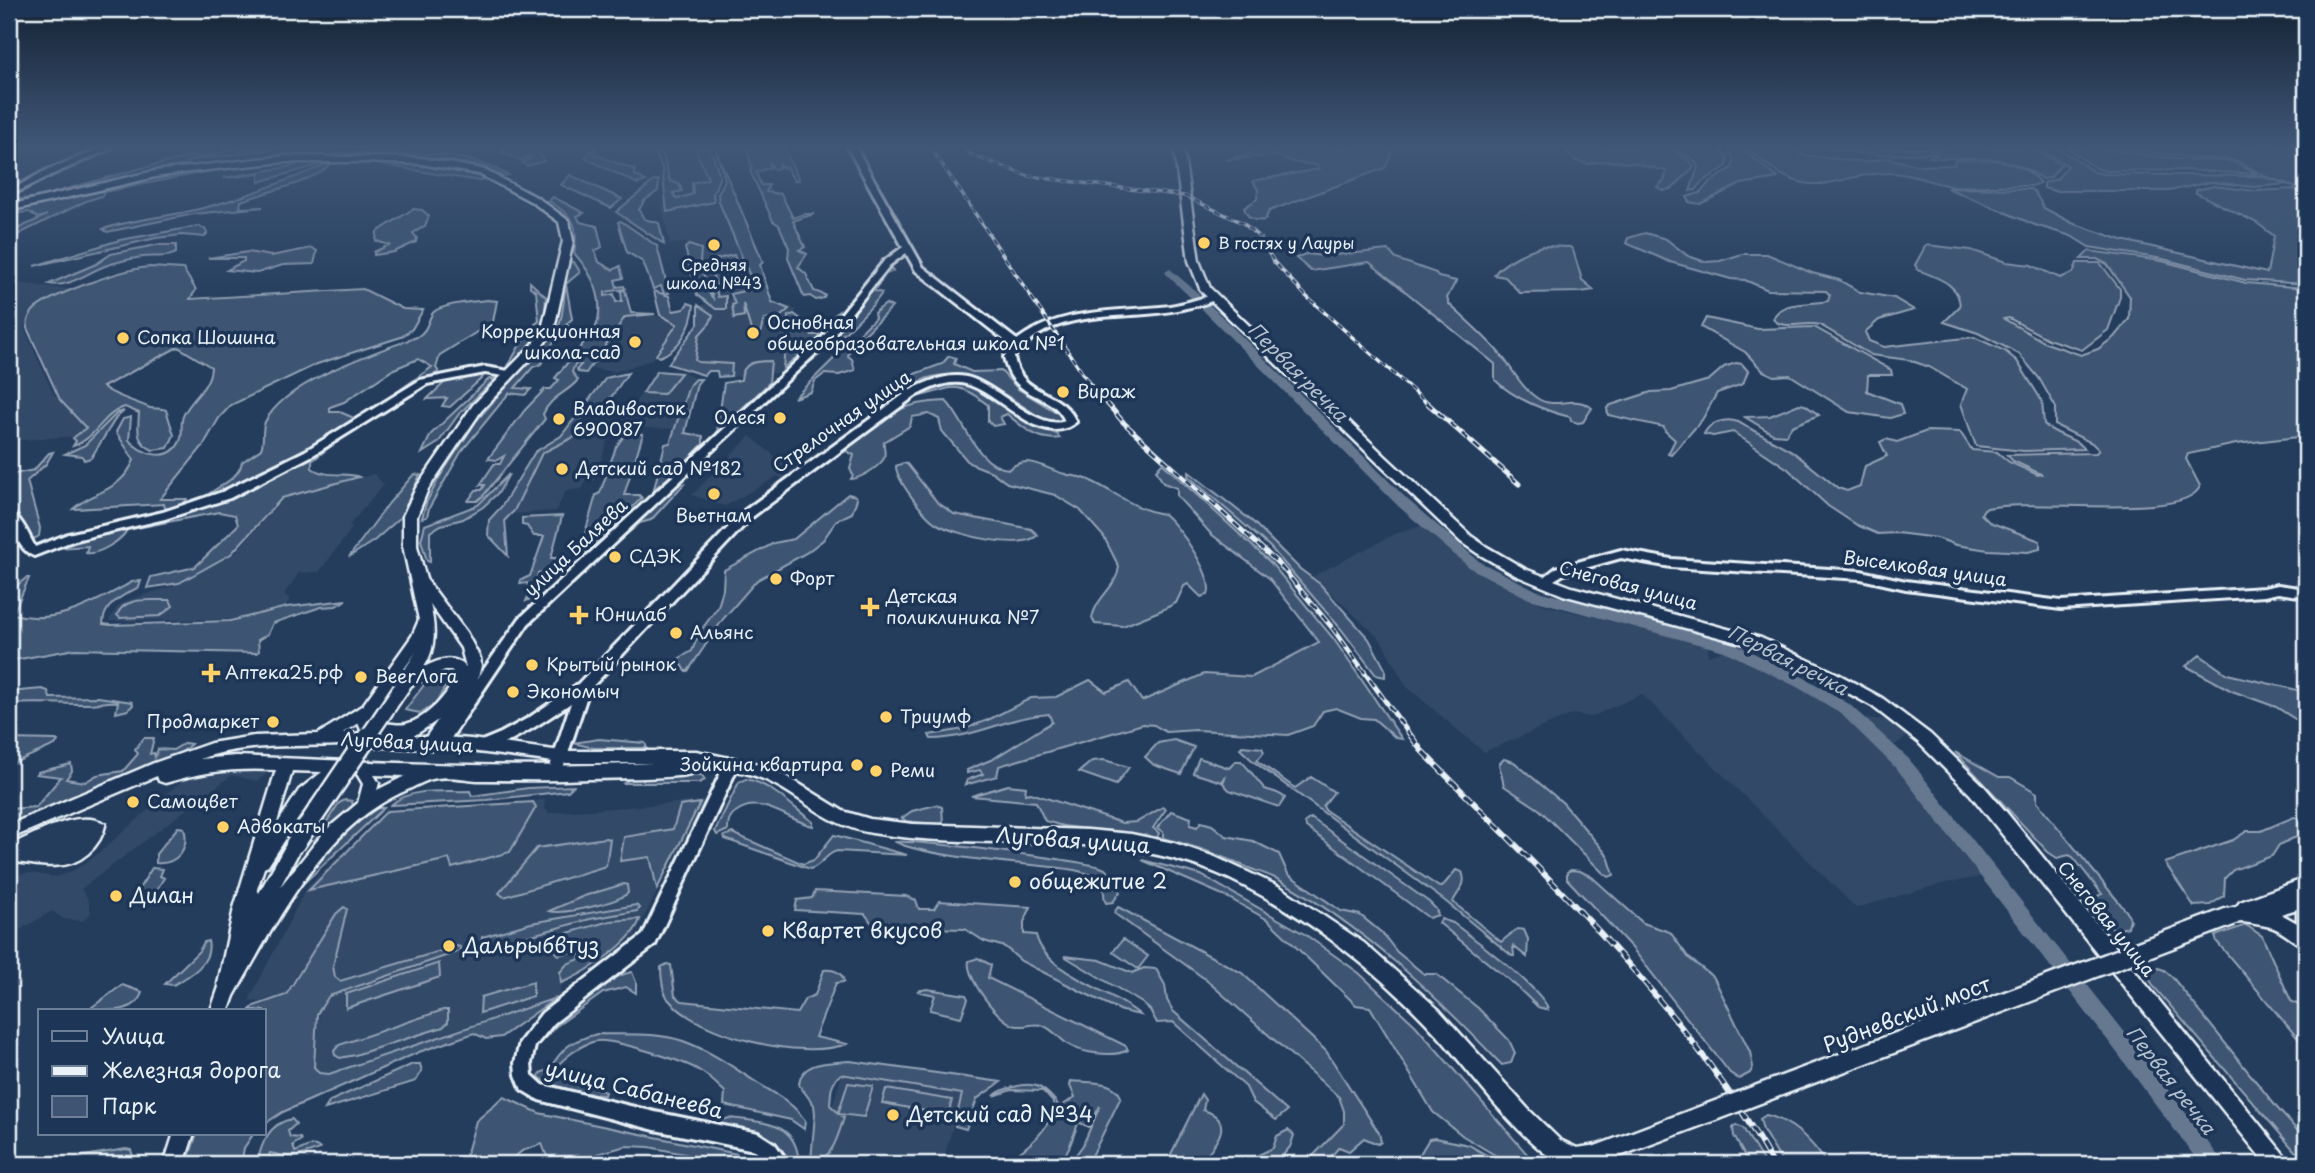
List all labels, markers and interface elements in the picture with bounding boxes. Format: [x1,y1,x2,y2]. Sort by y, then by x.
place label: В гостях у Лауры [1218,230,1354,254]
marker: В гостях у Лауры [1196,235,1212,251]
marker: Средняя школа №43 [706,237,722,253]
place label: Средняя школа №43 [666,252,762,294]
place label: Основная общеобразовательная школа №1 [767,308,1065,356]
water label: Первая речка [1243,315,1356,428]
place label: Коррекционная школа-сад [481,317,621,365]
place label: Сопка Шошина [137,323,276,350]
marker: Основная общеобразовательная школа №1 [745,325,761,341]
marker: Сопка Шошина [115,330,131,346]
marker: Коррекционная школа-сад [627,334,643,350]
street label: Стрелочная улица [766,362,916,479]
place label: Вираж [1077,377,1136,404]
marker: Вираж [1055,384,1071,400]
place label: Владивосток 690087 [573,394,686,442]
place label: Олеся [714,403,766,430]
marker: Олеся [772,410,788,426]
marker: Владивосток 690087 [551,411,567,427]
place label: Детский сад №182 [575,454,742,481]
marker: Детский сад №182 [554,461,570,477]
marker: Вьетнам [706,486,722,502]
street label: улица Баляева [517,491,633,602]
place label: Вьетнам [675,501,753,528]
place label: СДЭК [629,542,682,569]
street label: Выселковая улица [1842,543,2009,592]
marker: СДЭК [607,549,623,565]
street label: Снеговая улица [1556,553,1701,616]
place label: Форт [790,564,835,591]
marker: Форт [768,571,784,587]
place label: Детская поликлиника №7 [885,582,1039,630]
marker: Детская поликлиника №7 [860,597,880,617]
place label: Юнилаб [595,600,667,627]
marker: Юнилаб [569,605,589,625]
water label: Первая речка [1724,617,1854,702]
place label: Альянс [690,618,754,645]
marker: Альянс [668,625,684,641]
place label: Крытый рынок [546,650,677,677]
marker: Крытый рынок [524,657,540,673]
place label: Аптека25.рф [225,658,343,685]
place label: BeerЛога [375,662,459,689]
marker: Аптека25.рф [203,665,219,681]
marker: BeerЛога [353,669,369,685]
place label: Экономыч [527,677,620,704]
marker: Экономыч [505,684,521,700]
place label: Триумф [900,702,971,729]
place label: Продмаркет [147,707,259,734]
marker: Триумф [878,709,894,725]
marker: Продмаркет [265,714,281,730]
street label: Луговая улица [340,725,475,758]
place label: Зойкина квартира [680,750,844,777]
place label: Реми [890,756,935,783]
marker: Зойкина квартира [849,757,865,773]
marker: Реми [868,763,884,779]
place label: Самоцвет [147,787,238,814]
marker: Самоцвет [125,794,141,810]
place label: Адвокаты [237,812,326,839]
street label: Луговая улица [995,818,1152,860]
marker: Адвокаты [215,819,231,835]
street label: Снеговая улица [2052,854,2163,982]
place label: общежитие 2 [1029,864,1167,896]
marker: общежитие 2 [1007,874,1023,890]
place label: Дилан [129,878,194,910]
marker: Дилан [108,888,124,904]
place label: Квартет вкусов [782,913,942,945]
marker: Квартет вкусов [760,923,776,939]
place label: Дальрыбвтуз [462,928,599,960]
marker: Дальрыбвтуз [441,938,457,954]
street label: Рудневский мост [1818,966,1996,1060]
legend [38,1009,266,1134]
text: Улица [102,1019,165,1051]
water label: Первая речка [2121,1019,2224,1140]
street label: улица Сабанеева [542,1050,727,1126]
text: Железная дорога [102,1053,280,1085]
text: Парк [102,1089,157,1121]
place label: Детский сад №34 [906,1097,1093,1129]
marker: Детский сад №34 [885,1107,901,1123]

